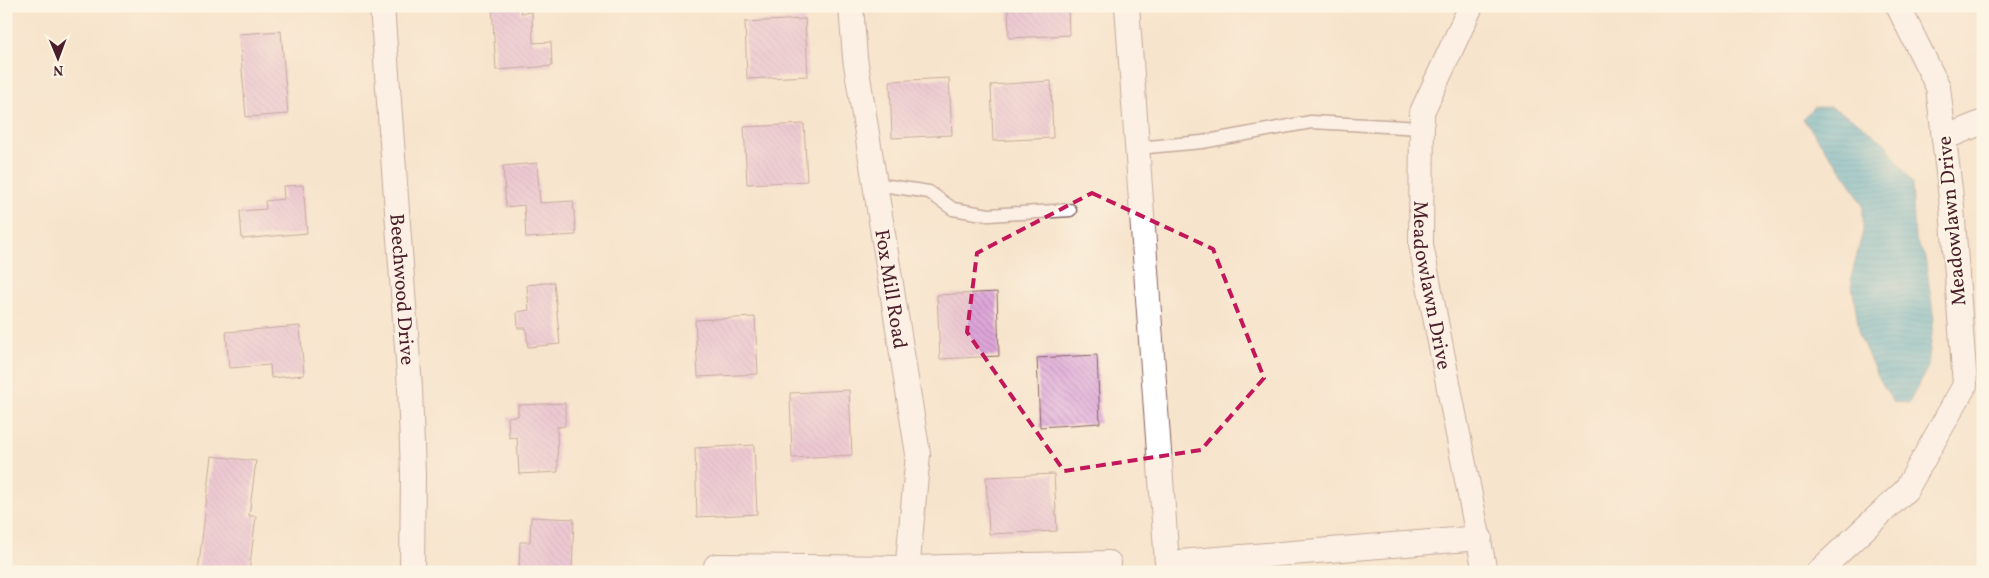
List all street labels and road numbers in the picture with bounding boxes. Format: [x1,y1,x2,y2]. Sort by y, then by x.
street label: Meadowlawn Drive [1932,135,1974,307]
street label: Meadowlawn Drive [1405,201,1457,372]
street label: Beechwood Drive [381,213,420,366]
street label: Fox Mill Road [866,227,913,351]

